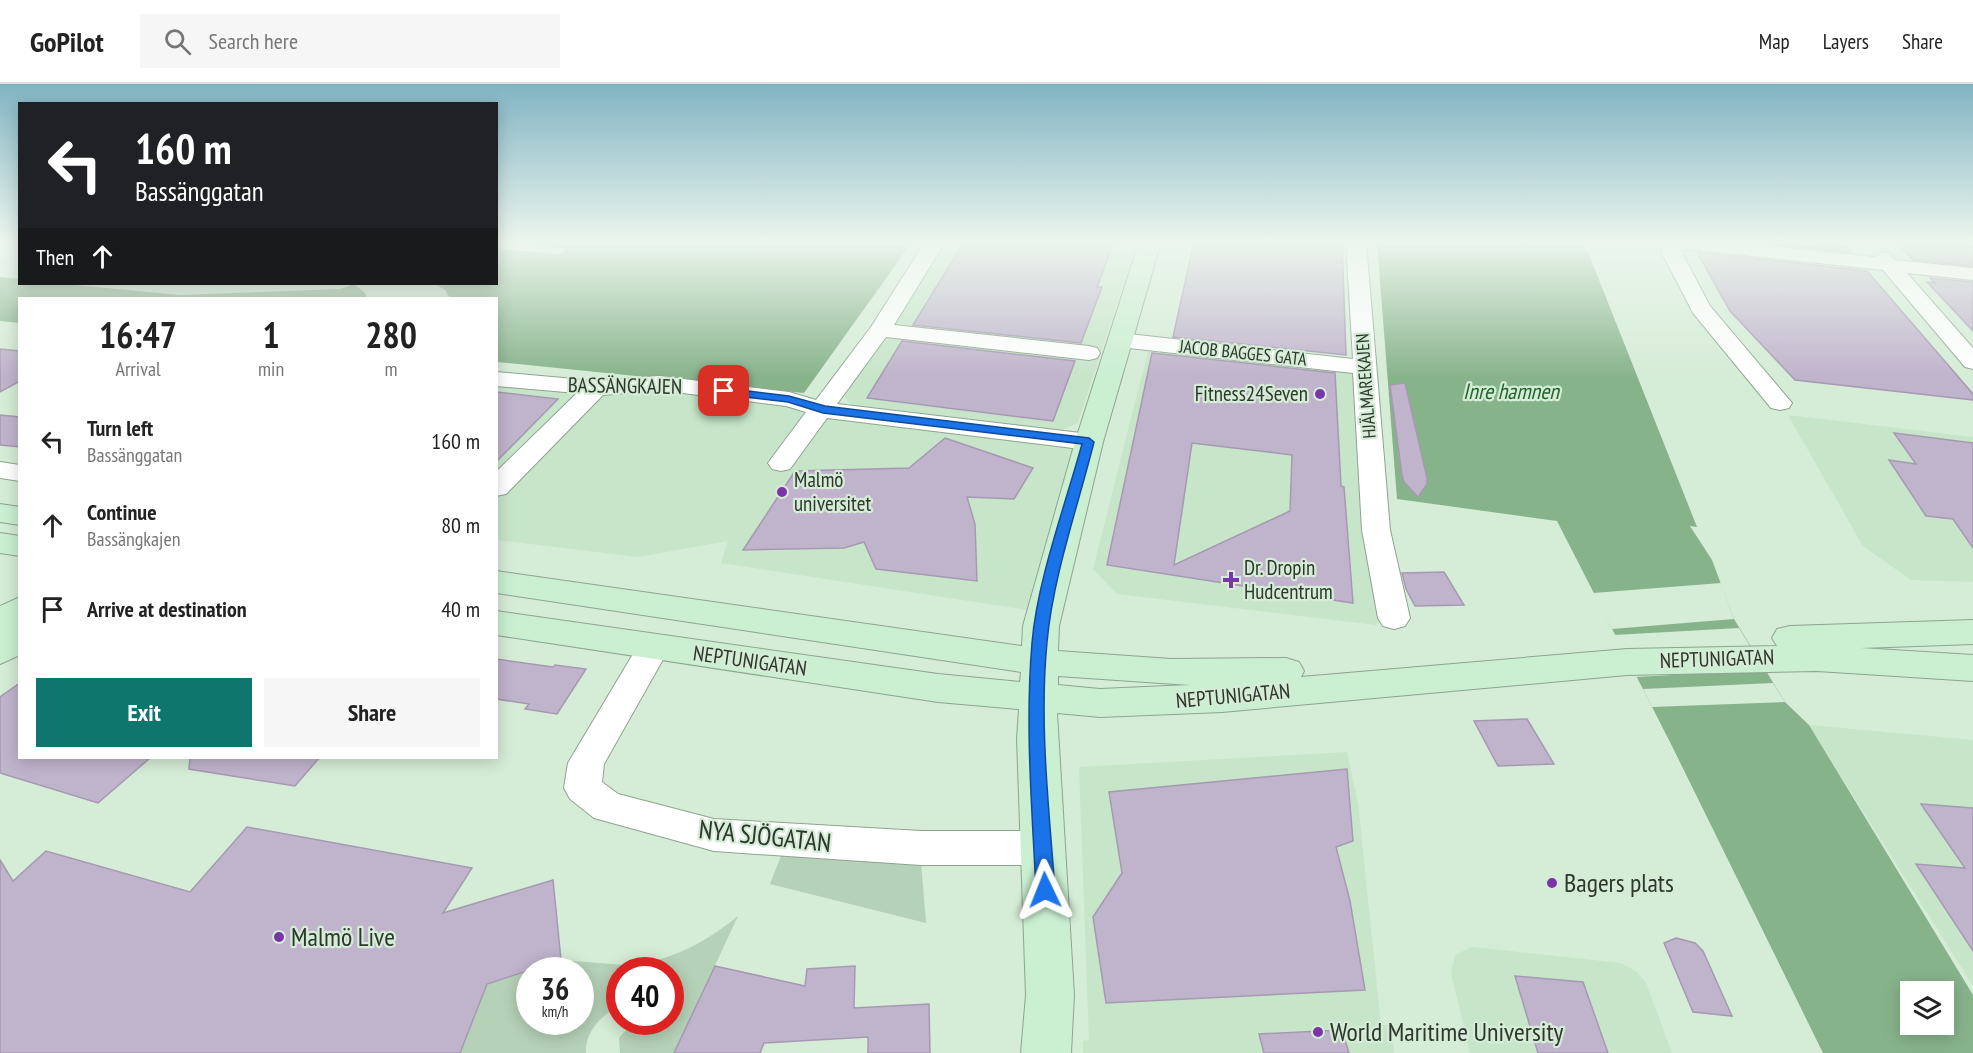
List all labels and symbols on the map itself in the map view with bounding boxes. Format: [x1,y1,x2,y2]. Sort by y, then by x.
street label: HJÄLMAREKAJEN [1350,333,1381,439]
street label: JACOB BAGGES GATA [1177,334,1308,371]
pin [698,365,749,416]
street label: BASSÄNGKAJEN [568,371,682,400]
water label: Inre hamnen [1463,377,1560,405]
place label: Fitness24Seven [1195,380,1308,407]
marker: Fitness24Seven [1313,387,1327,401]
place label: Malmö universitet [794,466,871,517]
marker: Malmö universitet [775,485,789,499]
place label: Dr. Dropin Hudcentrum [1244,554,1333,605]
marker: Dr. Dropin Hudcentrum [1222,571,1240,589]
street label: NEPTUNIGATAN [691,639,809,682]
street label: NEPTUNIGATAN [1659,643,1775,674]
street label: NEPTUNIGATAN [1175,677,1291,714]
street label: NYA SJÖGATAN [697,812,833,859]
position arrow [1013,858,1077,922]
place label: Bagers plats [1564,866,1674,899]
marker: Bagers plats [1545,876,1559,890]
place label: Malmö Live [291,920,395,953]
marker: Malmö Live [272,930,286,944]
speed limit sign: 40 [606,957,684,1035]
place label: World Maritime University [1330,1015,1563,1048]
marker: World Maritime University [1311,1025,1325,1039]

